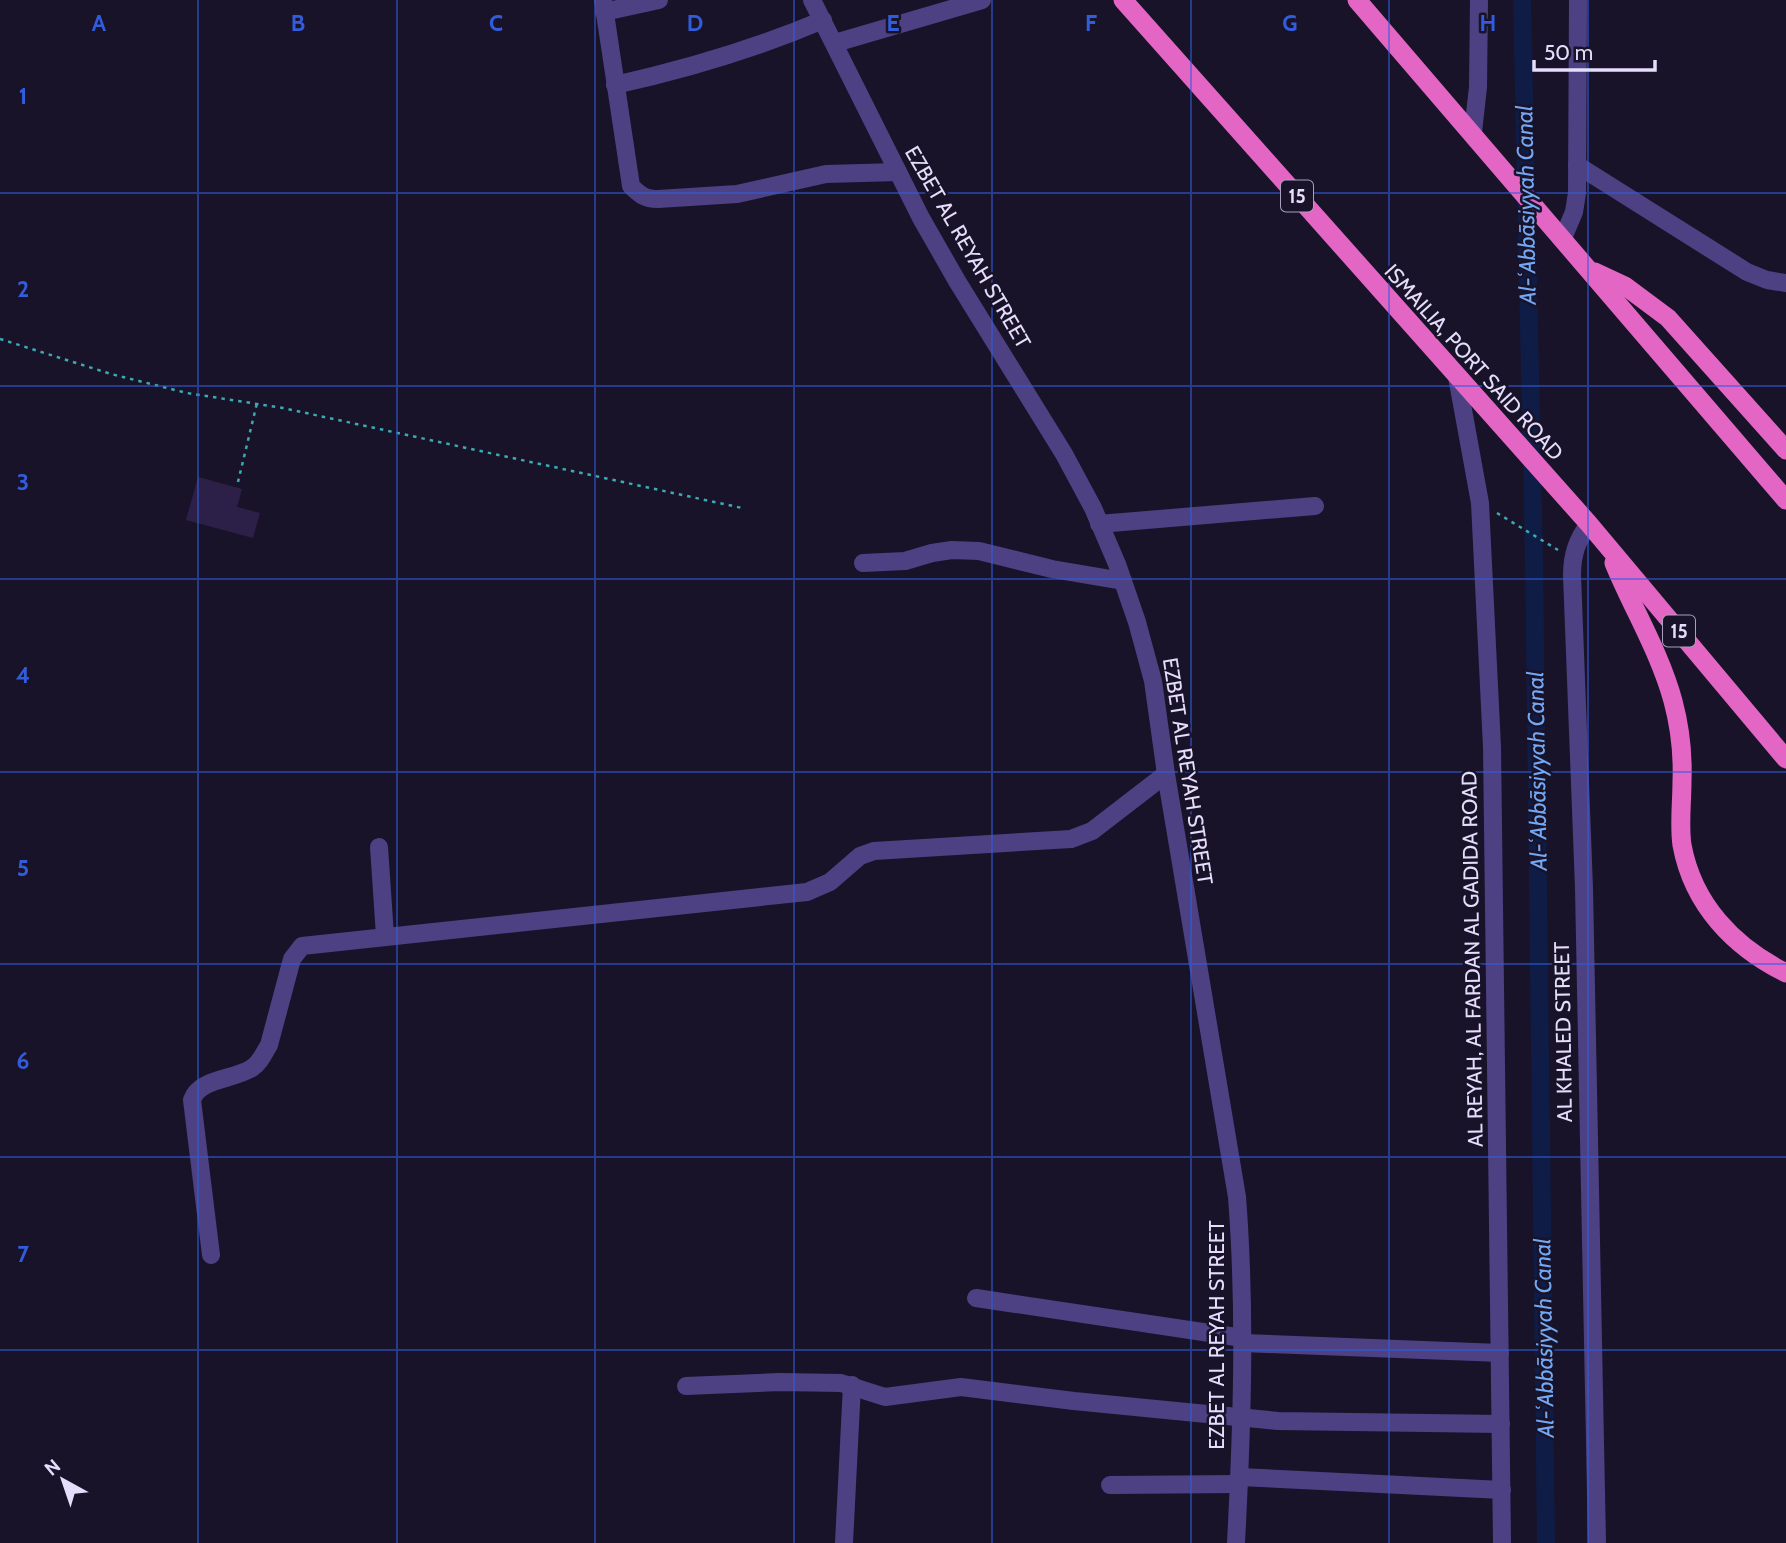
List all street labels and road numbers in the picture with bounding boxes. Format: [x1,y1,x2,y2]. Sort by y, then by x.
street label: EZBET AL REYAH STREET [900,141,1036,353]
road number: 15 [1281,180,1313,212]
street label: ISMAILIA, PORT SAID ROAD [1379,259,1569,465]
road number: 15 [1663,616,1695,646]
street label: EZBET AL REYAH STREET [1158,656,1218,886]
street label: AL REYAH, AL FARDAN AL GADIDA ROAD [1456,771,1488,1147]
street label: AL KHALED STREET [1549,942,1577,1122]
street label: EZBET AL REYAH STREET [1204,1220,1229,1450]

